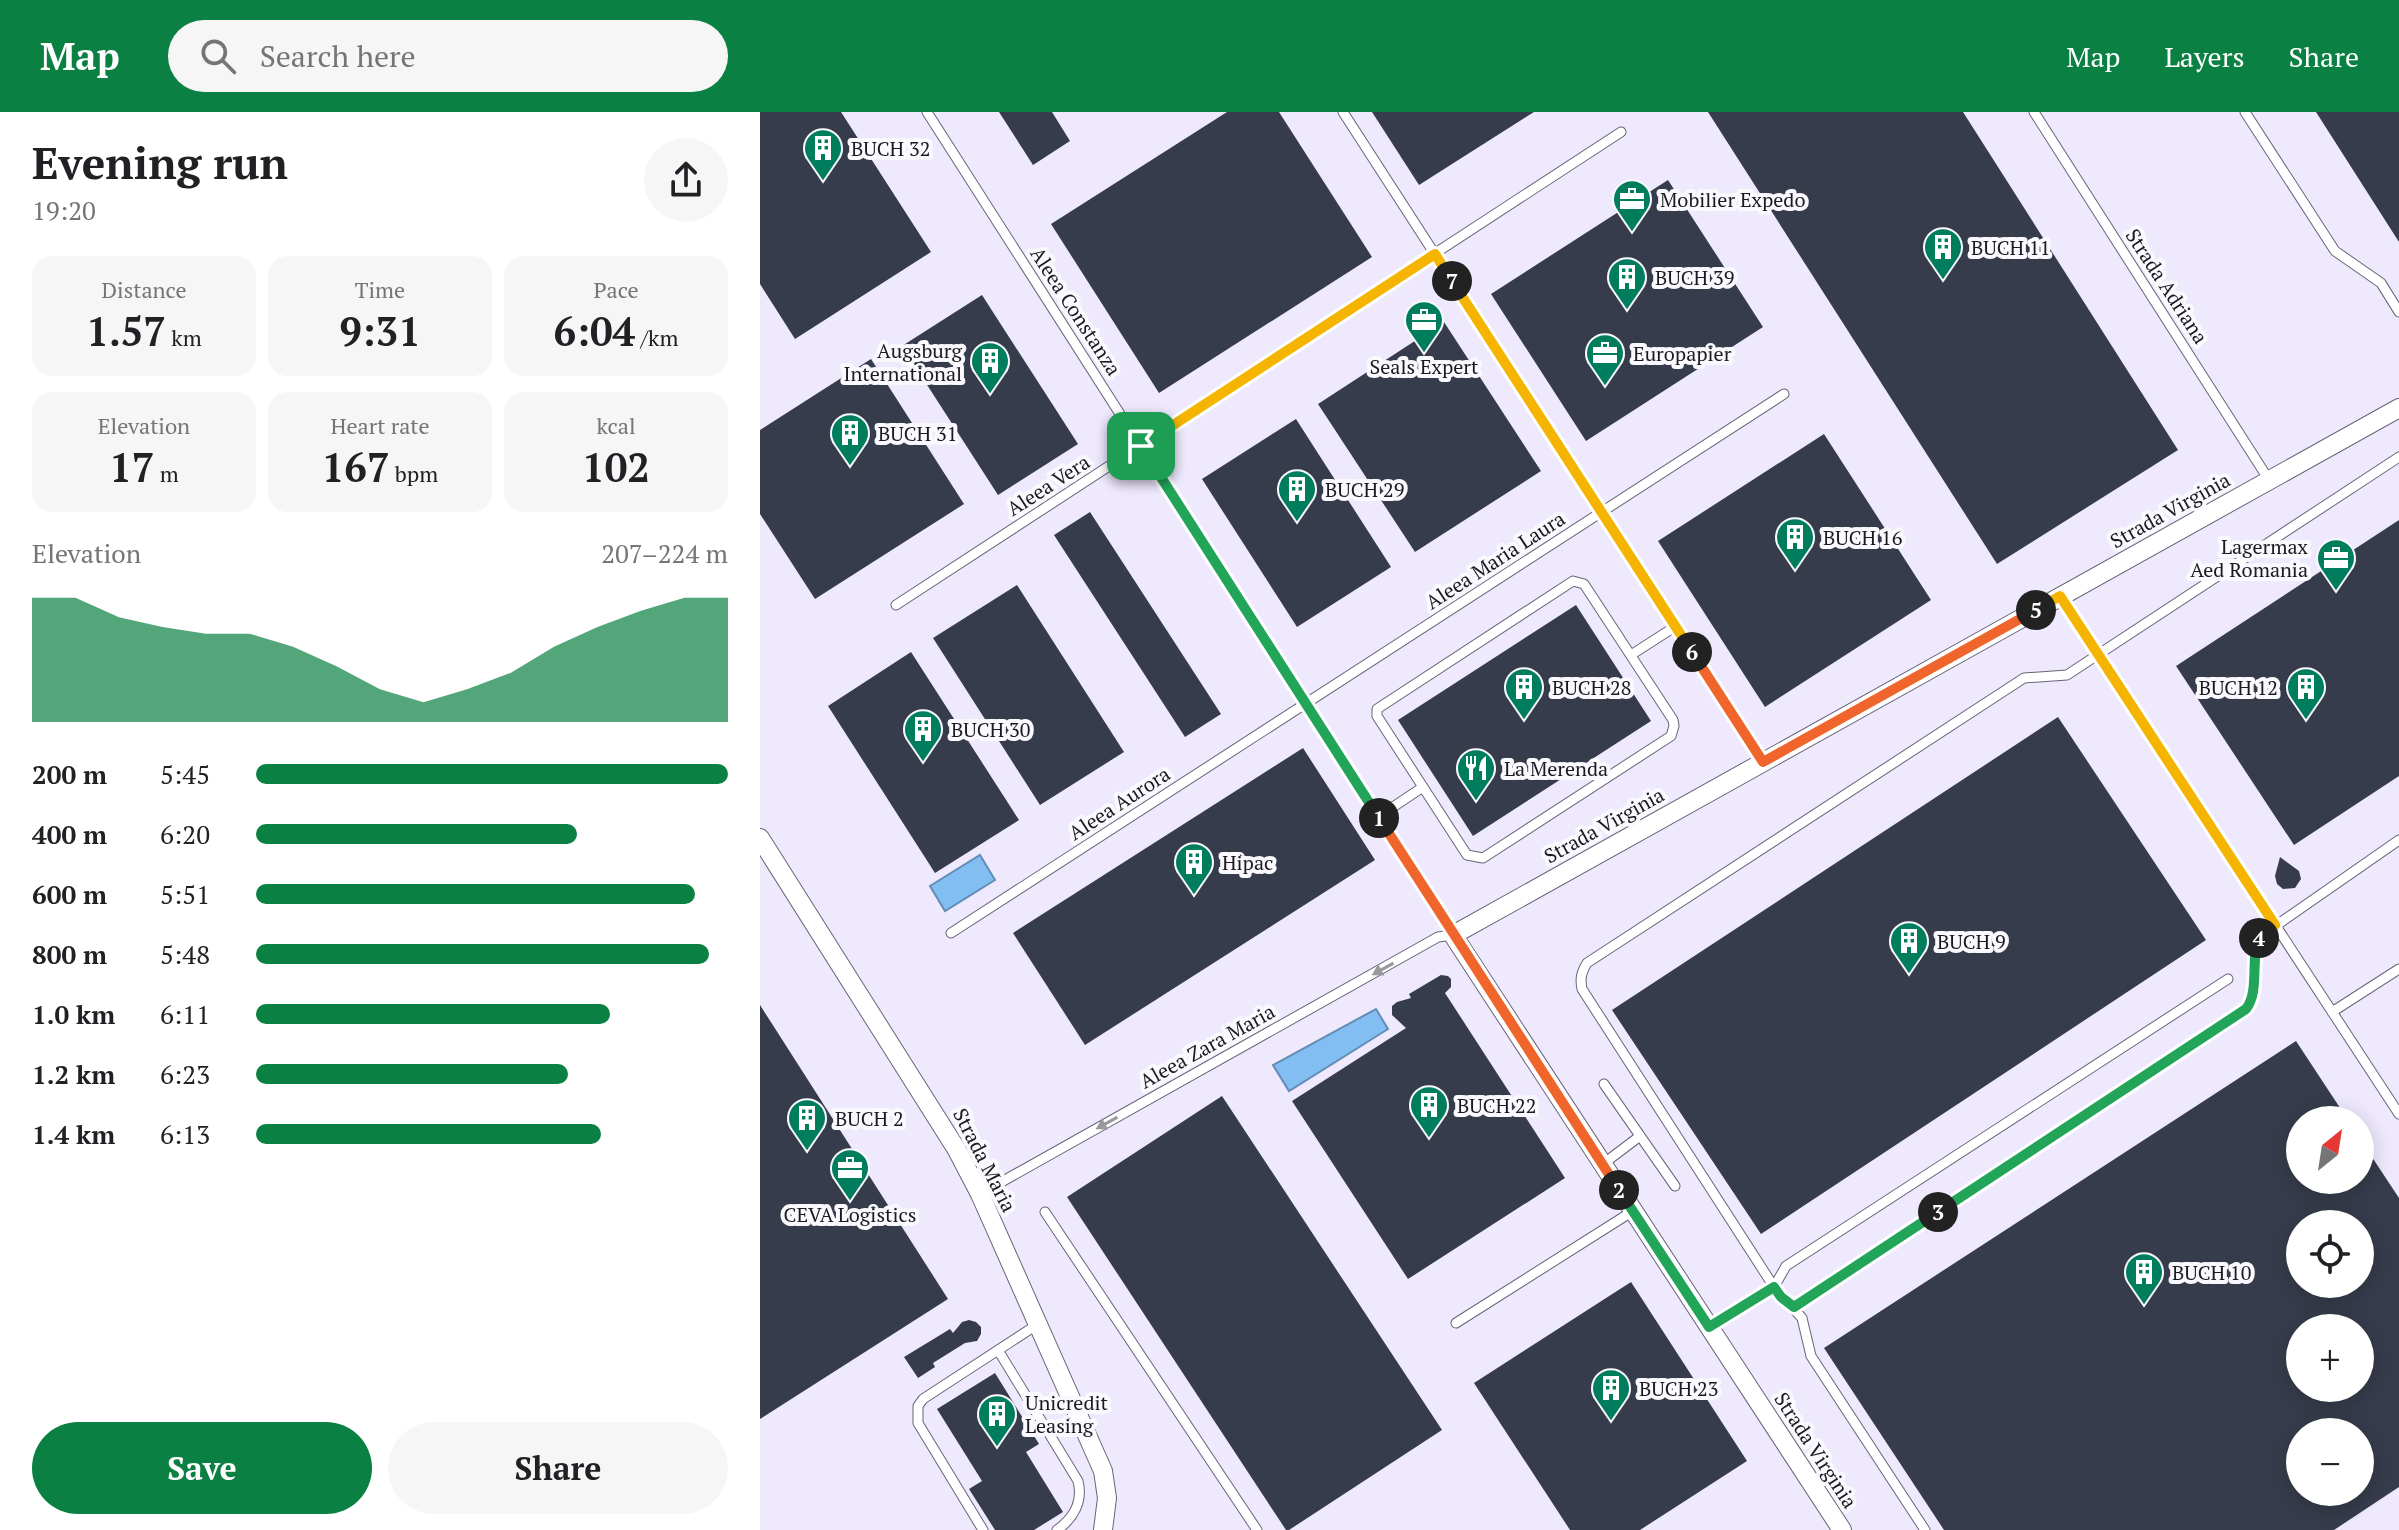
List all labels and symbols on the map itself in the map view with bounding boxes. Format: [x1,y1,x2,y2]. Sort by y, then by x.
building icon: BUCH 32 [802,127,844,182]
place label: BUCH 32 [851,135,930,162]
office icon: Mobilier Expedo [1611,178,1653,233]
place label: Mobilier Expedo [1660,186,1806,213]
street label: Strada Adriana [2120,223,2214,349]
building icon: BUCH 11 [1922,226,1964,281]
place label: BUCH 11 [1971,234,2050,261]
street label: Aleea Constanza [1024,242,1128,380]
building icon: BUCH 39 [1606,256,1648,311]
pin: 7 [1432,261,1472,301]
place label: BUCH 39 [1655,264,1734,291]
office icon: Seals Expert [1403,299,1445,354]
office icon: Europapier [1584,332,1626,387]
place label: Augsburg International [843,337,962,387]
building icon: Augsburg International [969,340,1011,395]
place label: Europapier [1633,340,1732,367]
place label: Seals Expert [1370,353,1479,380]
building icon: BUCH 31 [829,412,871,467]
pin [1107,412,1175,480]
place label: BUCH 31 [878,420,957,447]
street label: Aleea Vera [1001,448,1095,522]
street label: Strada Virginia [2105,466,2235,554]
building icon: BUCH 29 [1276,468,1318,523]
place label: BUCH 29 [1325,476,1404,503]
street label: Aleea Maria Laura [1420,505,1570,615]
building icon: BUCH 16 [1774,516,1816,571]
place label: BUCH 16 [1823,524,1903,551]
place label: Lagermax Aed Romania [2190,533,2309,583]
office icon: Lagermax Aed Romania [2315,537,2357,592]
pin: 5 [2016,590,2056,630]
pin: 6 [1672,632,1712,672]
building icon: BUCH 28 [1503,666,1545,721]
building icon: BUCH 12 [2285,666,2327,721]
place label: BUCH 28 [1552,674,1631,701]
place label: BUCH 12 [2199,674,2278,701]
building icon: BUCH 30 [902,708,944,763]
place label: BUCH 30 [951,716,1030,743]
restaurant icon: La Merenda [1455,747,1497,802]
place label: La Merenda [1504,755,1608,782]
street label: Aleea Aurora [1063,760,1175,846]
street label: Strada Virginia [1539,781,1669,869]
pin: 1 [1359,798,1399,838]
building icon: Hipac [1173,841,1215,896]
place label: Hipac [1222,849,1273,876]
pin: 4 [2239,918,2279,958]
building icon: BUCH 9 [1888,920,1930,975]
place label: BUCH 9 [1937,928,2006,955]
one-way arrow [1372,961,1394,975]
street label: Aleea Zara Maria [1134,998,1280,1094]
building icon: BUCH 22 [1408,1084,1450,1139]
place label: BUCH 22 [1457,1092,1536,1119]
building icon: BUCH 2 [786,1097,828,1152]
street label: Strada Maria [947,1103,1023,1217]
place label: BUCH 2 [835,1105,904,1132]
north arrow [2286,1106,2374,1194]
one-way arrow [1096,1116,1118,1130]
office icon: CEVA Logistics [829,1147,871,1202]
pin: 2 [1599,1170,1639,1210]
pin: 3 [1918,1192,1958,1232]
place label: CEVA Logistics [784,1201,916,1228]
building icon: BUCH 10 [2123,1251,2165,1306]
place label: BUCH 10 [2172,1259,2251,1286]
building icon: BUCH 23 [1590,1367,1632,1422]
place label: BUCH 23 [1639,1375,1718,1402]
street label: Strada Virginia [1768,1387,1864,1513]
place label: Unicredit Leasing [1025,1389,1109,1439]
building icon: Unicredit Leasing [976,1393,1018,1448]

